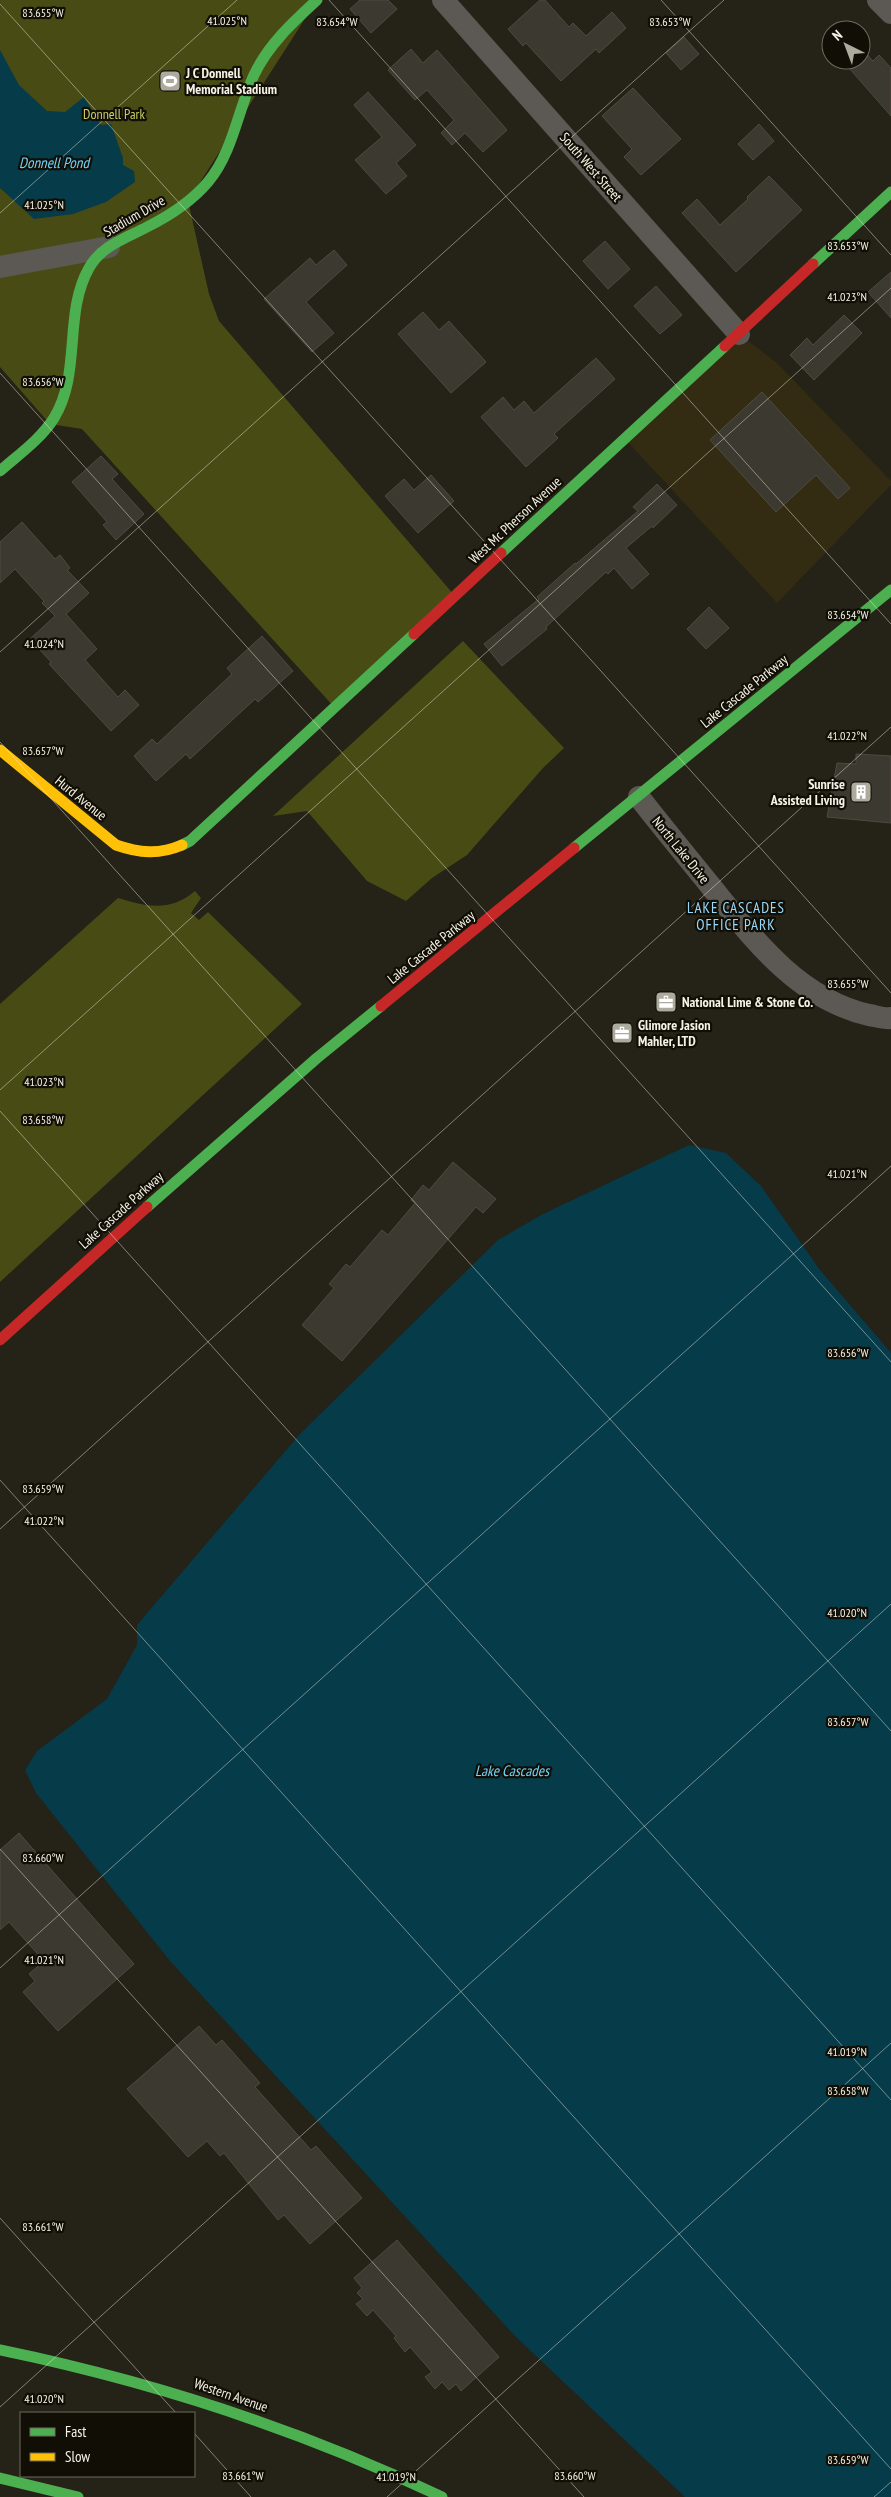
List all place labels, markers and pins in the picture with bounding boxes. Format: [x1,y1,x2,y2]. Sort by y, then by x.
place label: J C Donnell Memorial Stadium [185,64,277,98]
sports icon: J C Donnell Memorial Stadium [158,69,182,93]
place label: Sunrise Assisted Living [770,775,845,809]
building icon: Sunrise Assisted Living [849,780,873,804]
office icon: National Lime & Stone Co. [654,990,678,1014]
place label: National Lime & Stone Co. [682,993,813,1011]
place label: Glimore Jasion Mahler, LTD [638,1016,710,1050]
office icon: Glimore Jasion Mahler, LTD [610,1021,634,1045]

